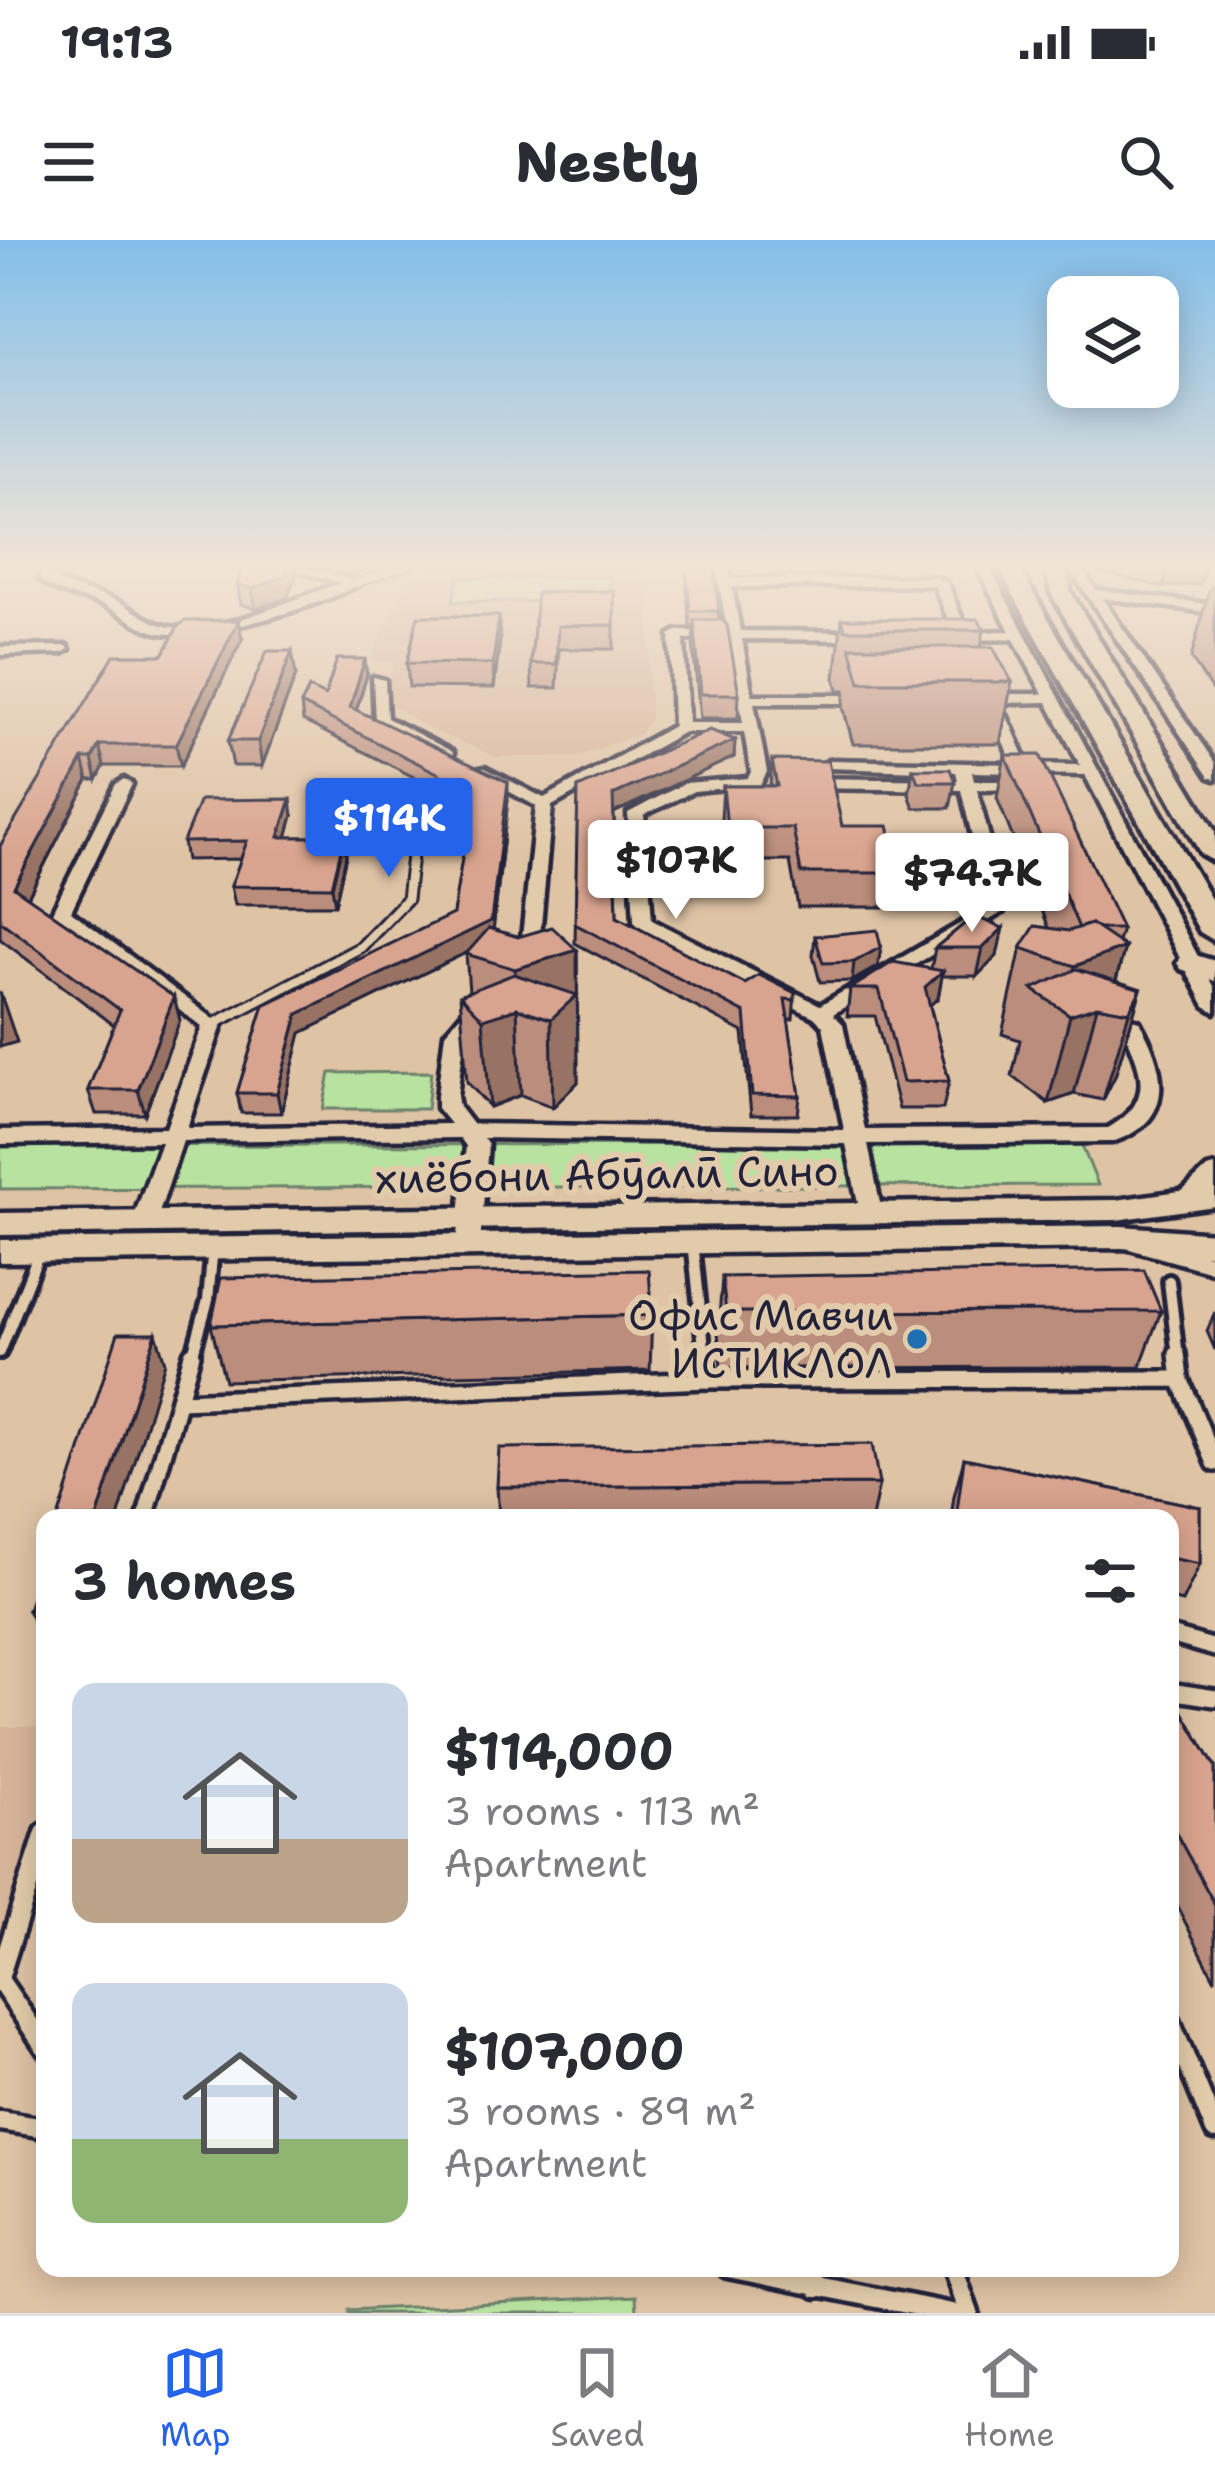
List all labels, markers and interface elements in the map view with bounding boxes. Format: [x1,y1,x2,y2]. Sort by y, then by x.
text: 19:13 [60,12,174,72]
text: Nestly [515,126,700,198]
icon: menu [36,129,102,195]
icon: search [1113,129,1179,195]
map controls [1047,276,1179,408]
button: layers [1047,276,1179,408]
pin: $114K [305,778,473,880]
text: $114K [332,791,446,843]
pin: $107K [592,820,760,922]
text: $107K [615,833,737,885]
pin: $74.7K [874,833,1070,935]
text: $74.7K [903,846,1041,898]
street label: хиёбони Абӯалӣ Сино [375,1142,839,1206]
place label: Офис Мавчи ИСТИКЛОЛ [628,1287,893,1391]
marker: Офис Мавчи ИСТИКЛОЛ [904,1326,930,1352]
text: 3 homes [72,1547,296,1615]
icon: filters [1077,1548,1143,1614]
text: $114,000 [444,1717,674,1785]
icon: home [168,1731,312,1875]
text: 3 rooms · 113 m² [444,1785,760,1837]
text: Apartment [444,1837,647,1889]
text: $107,000 [444,2017,685,2085]
icon: home [168,2031,312,2175]
text: 3 rooms · 89 m² [444,2085,756,2137]
text: Apartment [444,2137,647,2189]
tab: Map [160,2340,231,2457]
tab: Saved [551,2340,644,2457]
tab: Home [964,2340,1055,2457]

